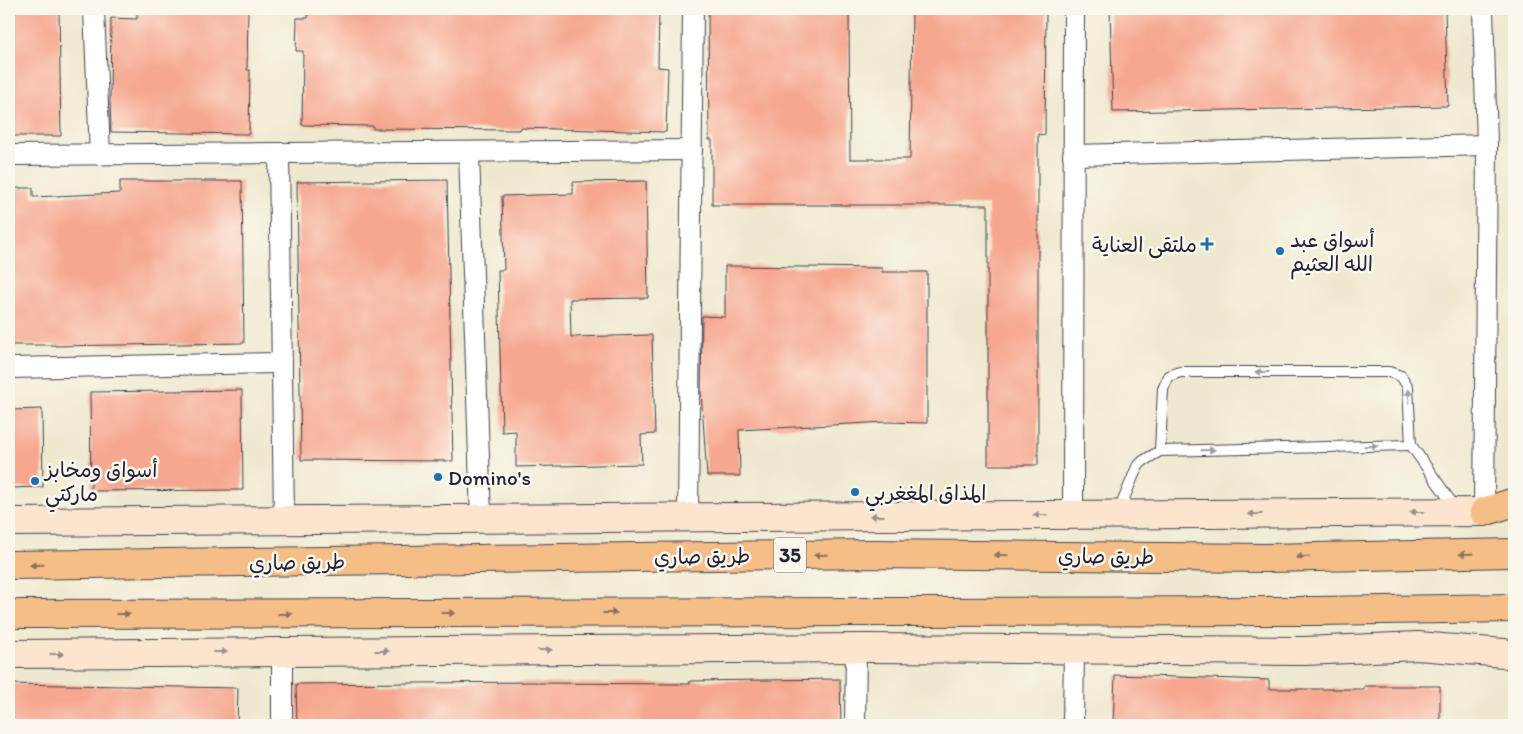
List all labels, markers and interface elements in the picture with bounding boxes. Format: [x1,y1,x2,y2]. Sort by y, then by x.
place label: أسواق عبد الله العثيم [1290,227,1374,280]
place label: ملتقى العناية [1092,232,1197,259]
marker: ملتقى العناية [1201,238,1213,250]
marker: أسواق عبد الله العثيم [1274,245,1286,257]
one-way arrow [1253,368,1269,376]
one-way arrow [1404,388,1412,404]
one-way arrow [1363,442,1379,450]
one-way arrow [1201,446,1217,454]
place label: أسواق ومخابز ماركتي [43,457,157,513]
place label: Domino's [448,465,531,490]
marker: Domino's [432,471,444,483]
marker: أسواق ومخابز ماركتي [29,475,41,487]
place label: المذاق المغغربي [865,480,986,512]
marker: المذاق المغغربي [849,486,861,498]
one-way arrow [1409,509,1425,517]
one-way arrow [1247,510,1263,518]
one-way arrow [1032,511,1048,519]
one-way arrow [869,512,885,520]
road number: 35 [774,538,806,572]
street label: طريق صاري [654,543,750,572]
street label: طريق صاري [1058,543,1154,572]
street label: طريق صاري [249,549,345,578]
one-way arrow [1457,550,1473,558]
one-way arrow [812,551,828,559]
one-way arrow [992,551,1008,559]
one-way arrow [1295,553,1311,561]
one-way arrow [29,561,45,569]
one-way arrow [440,609,456,617]
one-way arrow [602,609,618,617]
one-way arrow [115,610,131,618]
one-way arrow [277,610,293,618]
one-way arrow [537,646,553,654]
one-way arrow [375,647,391,655]
one-way arrow [212,648,228,656]
one-way arrow [50,649,66,657]

